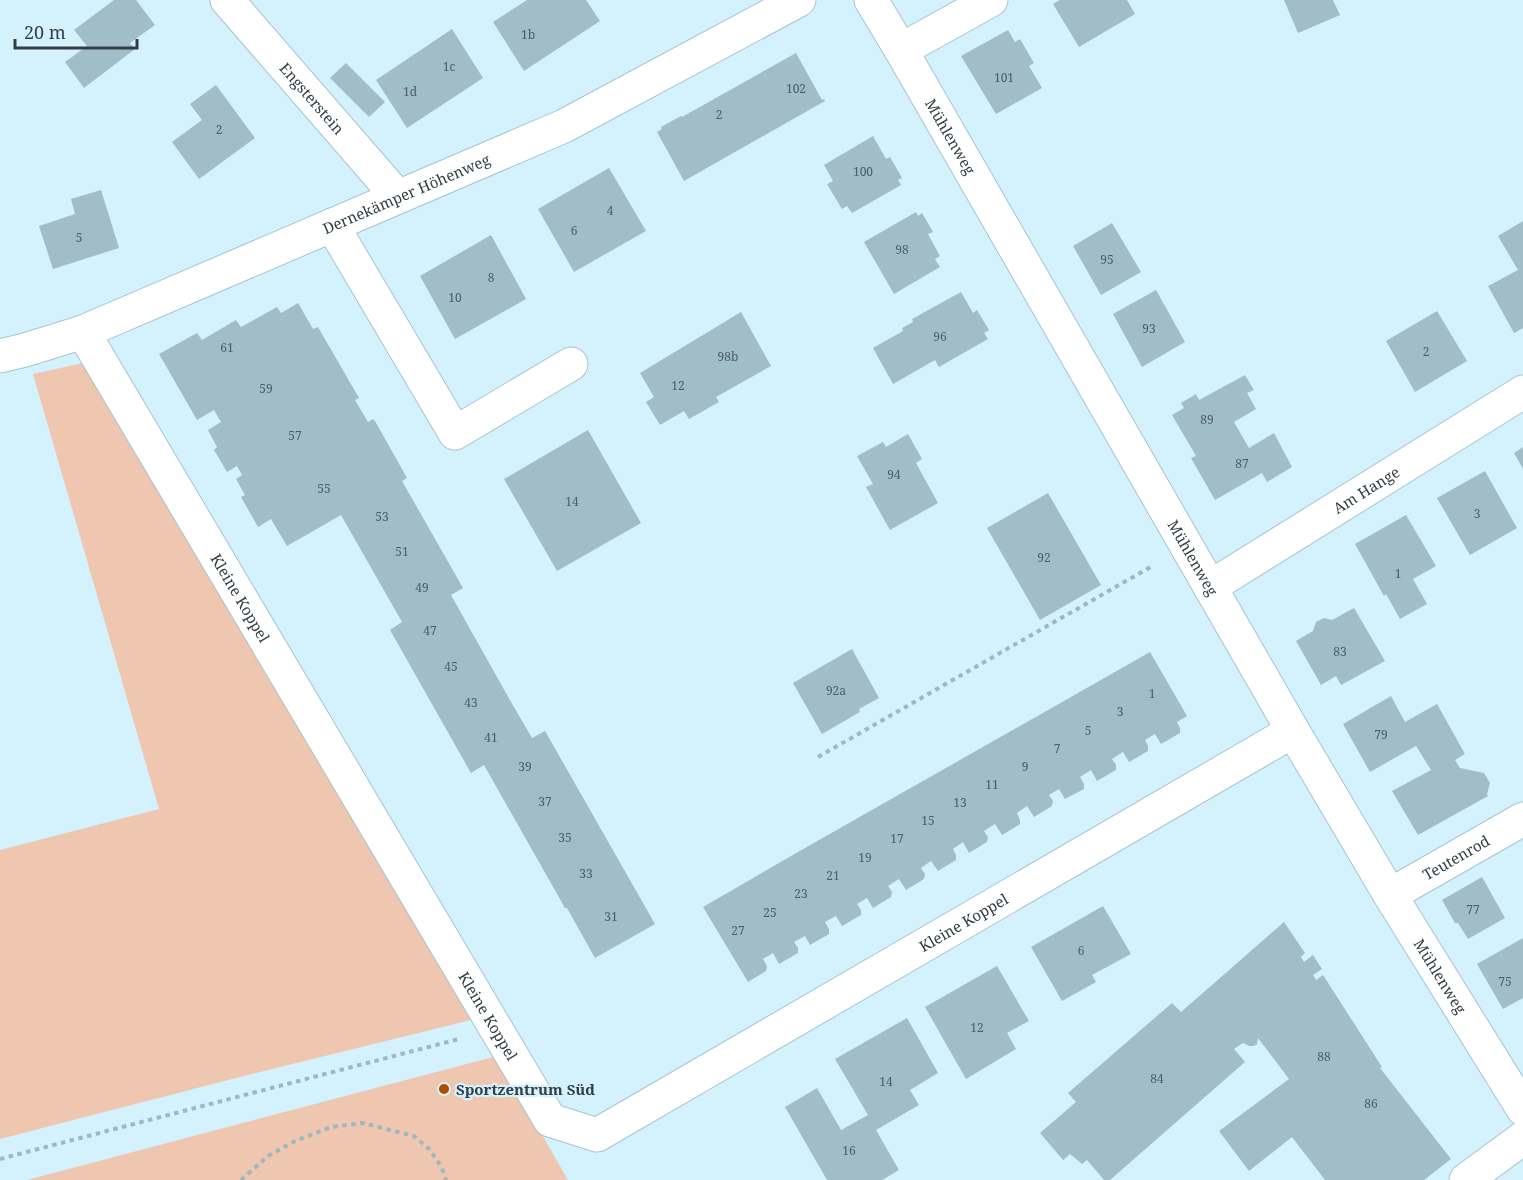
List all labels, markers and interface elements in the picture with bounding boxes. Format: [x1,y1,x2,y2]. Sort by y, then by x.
scale bar [15,12,136,50]
text: 20 m [24,20,66,44]
house number: 1b [521,26,535,43]
street label: Engsterstein [276,58,349,139]
house number: 1c [443,58,455,75]
house number: 101 [994,69,1014,86]
house number: 102 [786,80,806,97]
house number: 1d [403,83,418,100]
street label: Mühlenweg [921,95,980,178]
house number: 2 [716,106,722,123]
house number: 2 [216,121,222,138]
street label: Dernekämper Höhenweg [319,149,493,238]
house number: 100 [853,163,873,180]
house number: 4 [607,202,614,219]
house number: 6 [571,222,578,239]
house number: 5 [76,229,82,246]
house number: 98 [895,241,909,258]
house number: 95 [1100,251,1114,268]
house number: 8 [488,269,495,286]
house number: 10 [448,289,462,306]
house number: 93 [1142,320,1156,337]
house number: 96 [933,328,947,345]
house number: 61 [220,339,234,356]
house number: 2 [1423,343,1429,360]
house number: 98b [718,348,738,365]
house number: 12 [671,377,685,394]
house number: 59 [259,380,273,397]
house number: 89 [1200,411,1214,428]
house number: 57 [288,427,302,444]
house number: 87 [1235,455,1249,472]
street label: Am Hange [1329,461,1403,518]
house number: 94 [887,466,901,483]
house number: 55 [317,480,331,497]
house number: 14 [565,493,579,510]
house number: 3 [1474,505,1481,522]
house number: 53 [375,508,389,525]
street label: Mühlenweg [1163,516,1223,599]
house number: 51 [395,543,409,560]
house number: 92 [1037,549,1051,566]
street label: Kleine Koppel [207,550,275,646]
house number: 1 [1395,565,1401,582]
house number: 49 [415,579,429,596]
house number: 47 [423,622,437,639]
house number: 83 [1333,643,1347,660]
house number: 45 [444,658,458,675]
house number: 92a [826,682,846,699]
house number: 1 [1149,685,1155,702]
house number: 43 [464,694,478,711]
house number: 3 [1117,703,1124,720]
house number: 5 [1085,722,1091,739]
house number: 79 [1374,726,1388,743]
house number: 41 [484,729,498,746]
house number: 7 [1054,740,1061,757]
house number: 39 [518,758,532,775]
house number: 9 [1022,758,1028,775]
house number: 11 [985,776,999,793]
house number: 37 [538,793,552,810]
house number: 13 [953,794,967,811]
house number: 15 [921,812,935,829]
house number: 35 [558,829,572,846]
house number: 17 [890,830,904,847]
street label: Teutenrod [1419,830,1493,884]
house number: 19 [858,849,872,866]
house number: 33 [579,865,593,882]
house number: 21 [826,867,840,884]
house number: 23 [794,885,808,902]
street label: Kleine Koppel [915,888,1012,956]
house number: 77 [1466,901,1480,918]
house number: 25 [763,904,777,921]
house number: 31 [604,908,618,925]
house number: 27 [731,922,745,939]
street label: Mühlenweg [1410,935,1471,1017]
house number: 6 [1078,942,1085,959]
street label: Kleine Koppel [454,968,522,1064]
house number: 75 [1498,973,1512,990]
house number: 12 [970,1019,984,1036]
house number: 88 [1317,1048,1331,1065]
house number: 84 [1150,1070,1164,1087]
house number: 14 [879,1073,893,1090]
place label: Sportzentrum Süd [456,1079,595,1099]
marker: Sportzentrum Süd [437,1082,451,1096]
house number: 86 [1364,1095,1378,1112]
house number: 16 [842,1142,856,1159]

